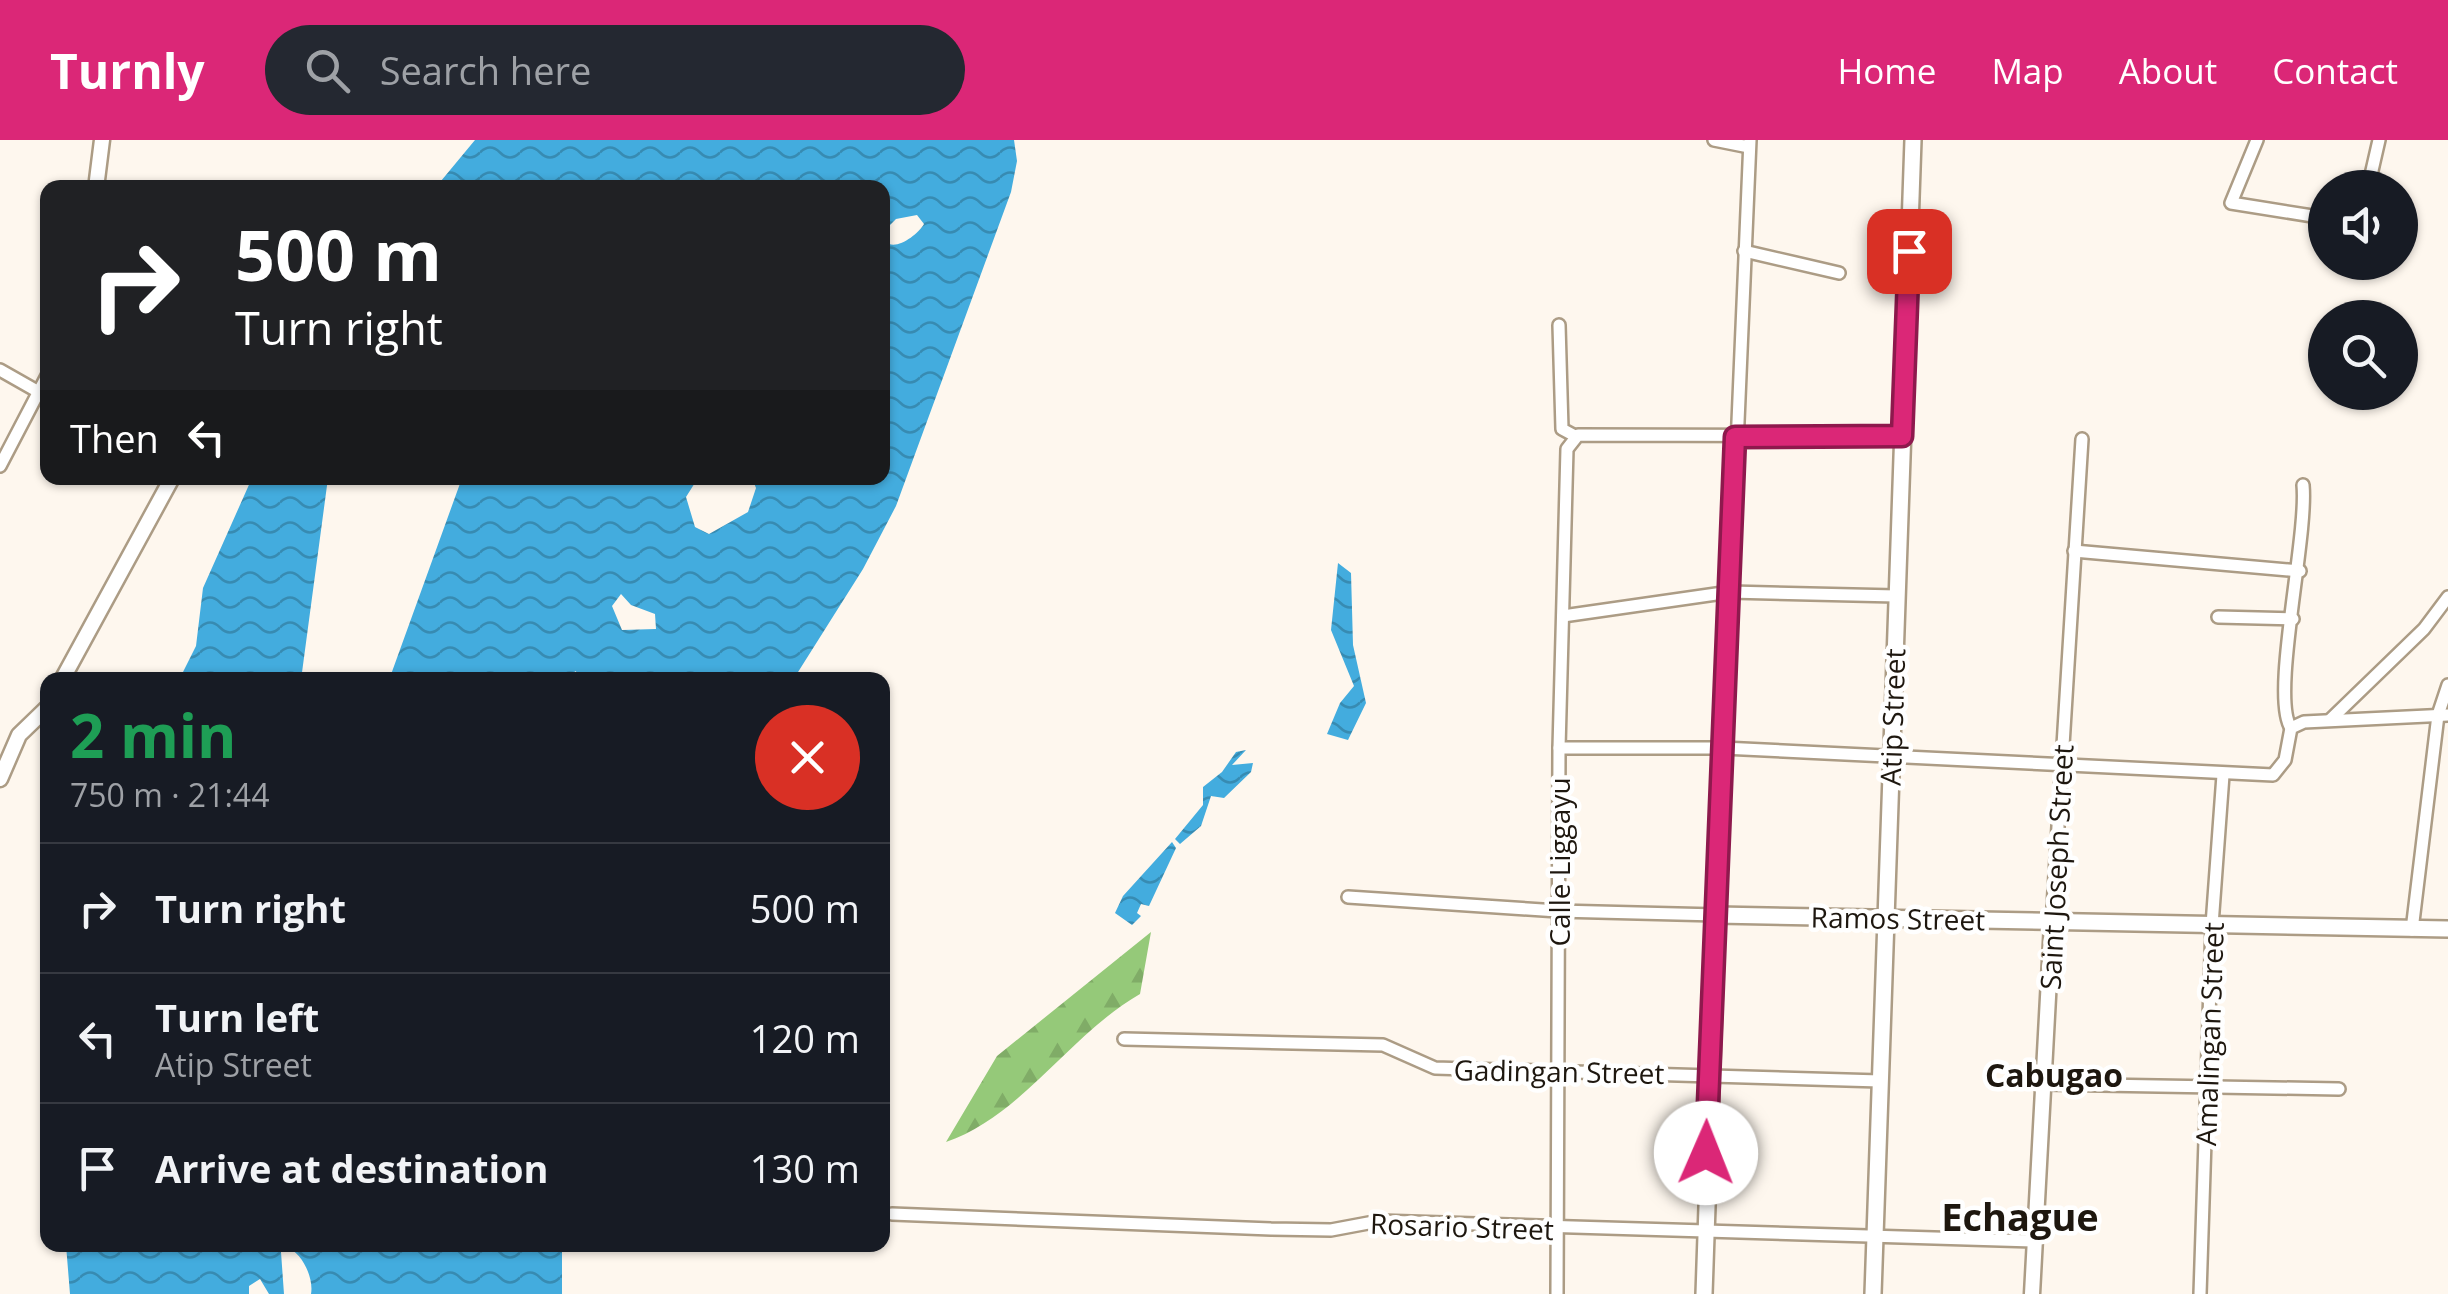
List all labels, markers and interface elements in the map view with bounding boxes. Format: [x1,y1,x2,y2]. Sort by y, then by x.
search box [265,25,965,115]
text: Turnly [50,38,205,103]
icon: search [300,43,355,98]
text: Search here [380,44,591,96]
text: Home [1837,47,1936,94]
text: Map [1991,47,2064,94]
text: About [2119,47,2217,94]
text: Contact [2272,47,2398,94]
map controls [2308,170,2418,410]
button: sound [2308,170,2418,280]
text: 500 m [235,206,442,302]
pin [1867,209,1952,294]
icon: right [70,220,200,350]
icon: arrive [1882,224,1937,279]
text: Turn right [235,297,443,358]
button: search [2308,300,2418,410]
icon: left [179,410,234,465]
text: Then [70,412,159,464]
street label: Atip Street [1871,648,1913,786]
text: 2 min [70,694,237,776]
button: close [755,705,860,810]
street label: Saint Joseph Street [2031,743,2081,991]
text: 750 m · 21:44 [70,773,269,816]
street label: Calle Liggayu [1540,777,1578,947]
icon: right [70,881,125,936]
text: Turn right [155,882,346,934]
text: 500 m [750,882,860,934]
street label: Ramos Street [1810,897,1986,939]
street label: Amalingan Street [2186,921,2232,1147]
text: Turn left [155,991,319,1043]
icon: left [70,1011,125,1066]
text: 120 m [750,1012,860,1064]
text: Atip Street [155,1043,312,1086]
street label: Gadingan Street [1453,1050,1665,1092]
district label: Cabugao [1985,1053,2123,1096]
position arrow [1654,1101,1758,1205]
icon: arrive [70,1141,125,1196]
text: Arrive at destination [155,1142,549,1194]
text: 130 m [750,1142,860,1194]
district label: Echague [1941,1190,2099,1242]
street label: Rosario Street [1369,1204,1555,1248]

